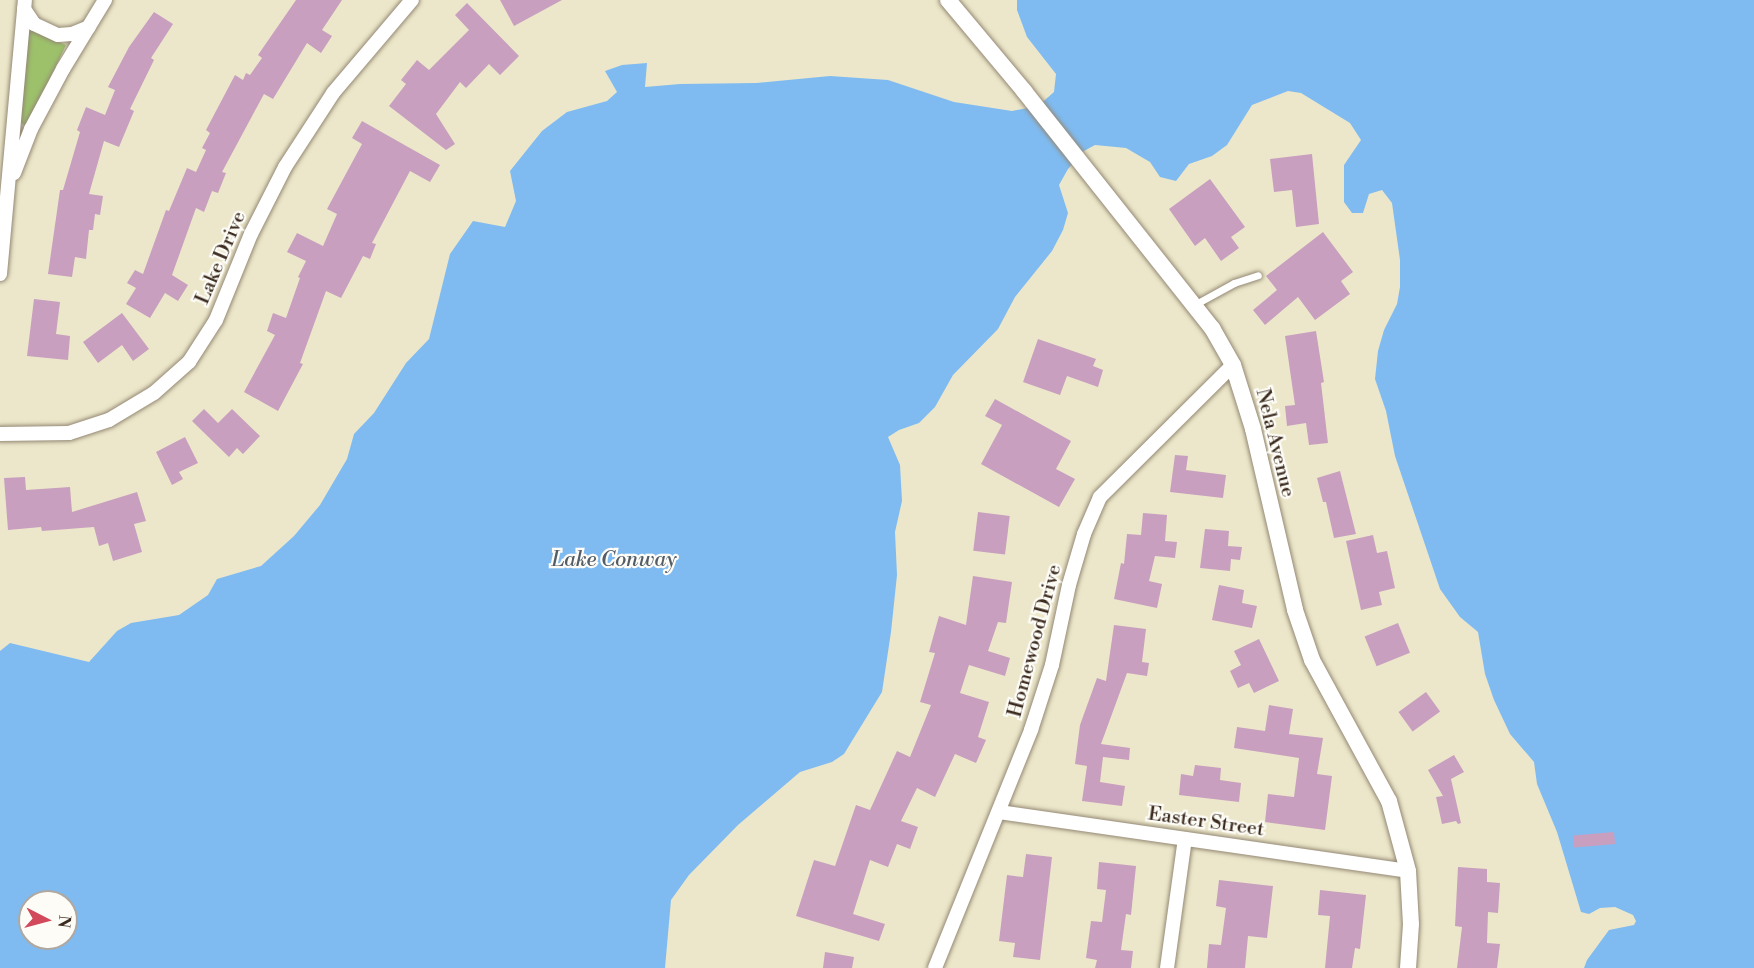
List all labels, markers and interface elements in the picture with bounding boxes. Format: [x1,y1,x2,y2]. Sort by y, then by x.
street label: Lake Drive [191,208,251,308]
street label: Nela Avenue [1250,386,1300,500]
water label: Lake Conway [552,547,676,573]
street label: Homewood Drive [1003,562,1067,720]
street label: Easter Street [1146,802,1266,842]
north arrow [18,890,78,950]
text: N [53,914,75,929]

